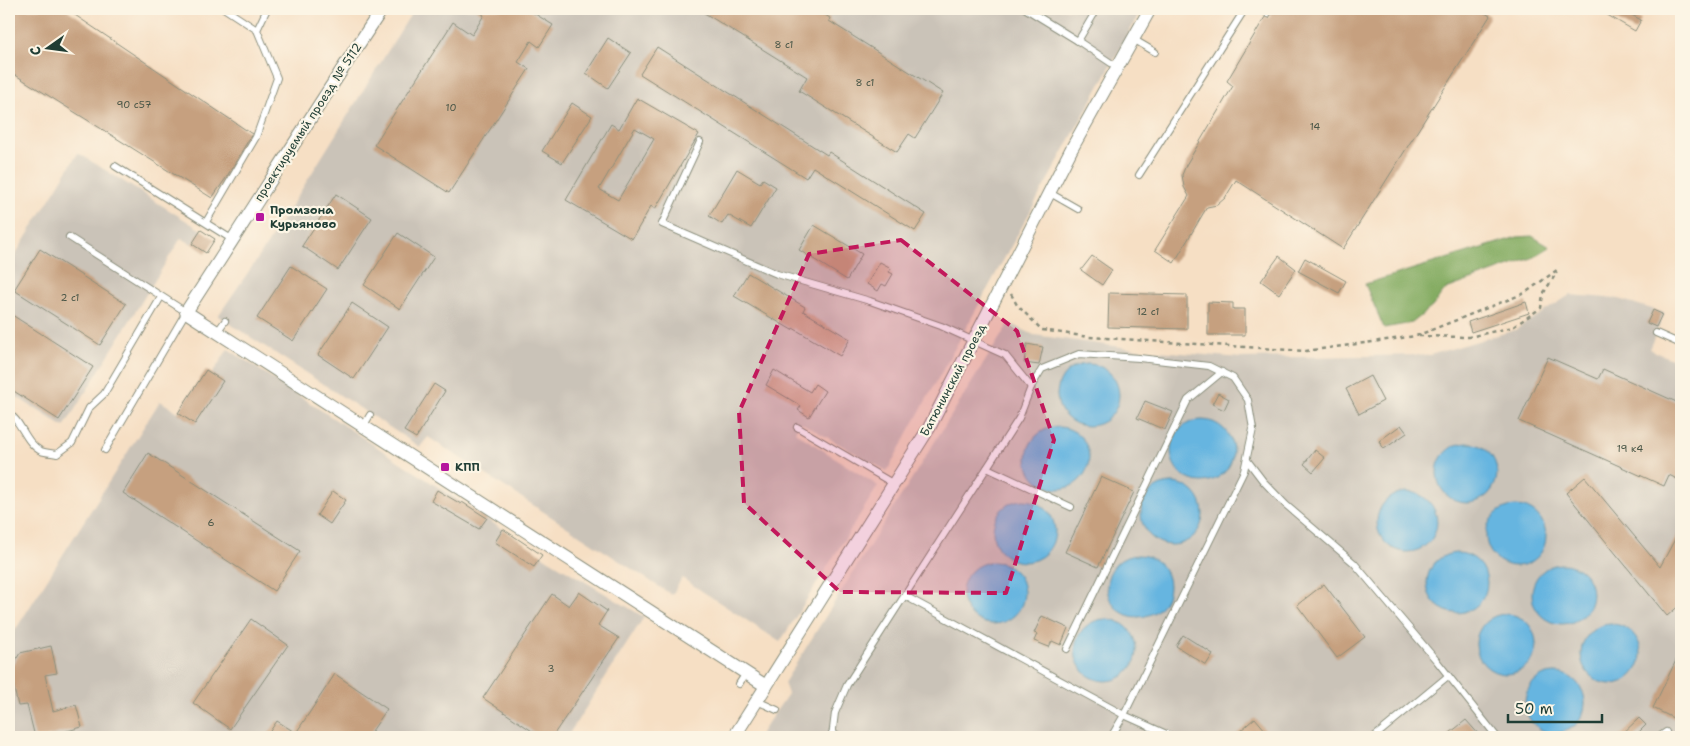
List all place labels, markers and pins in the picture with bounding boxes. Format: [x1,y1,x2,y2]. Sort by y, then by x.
place label: Промзона Курьяново [270,202,337,232]
marker: Промзона Курьяново [254,211,266,223]
place label: КПП [455,459,480,475]
marker: КПП [439,461,451,473]

